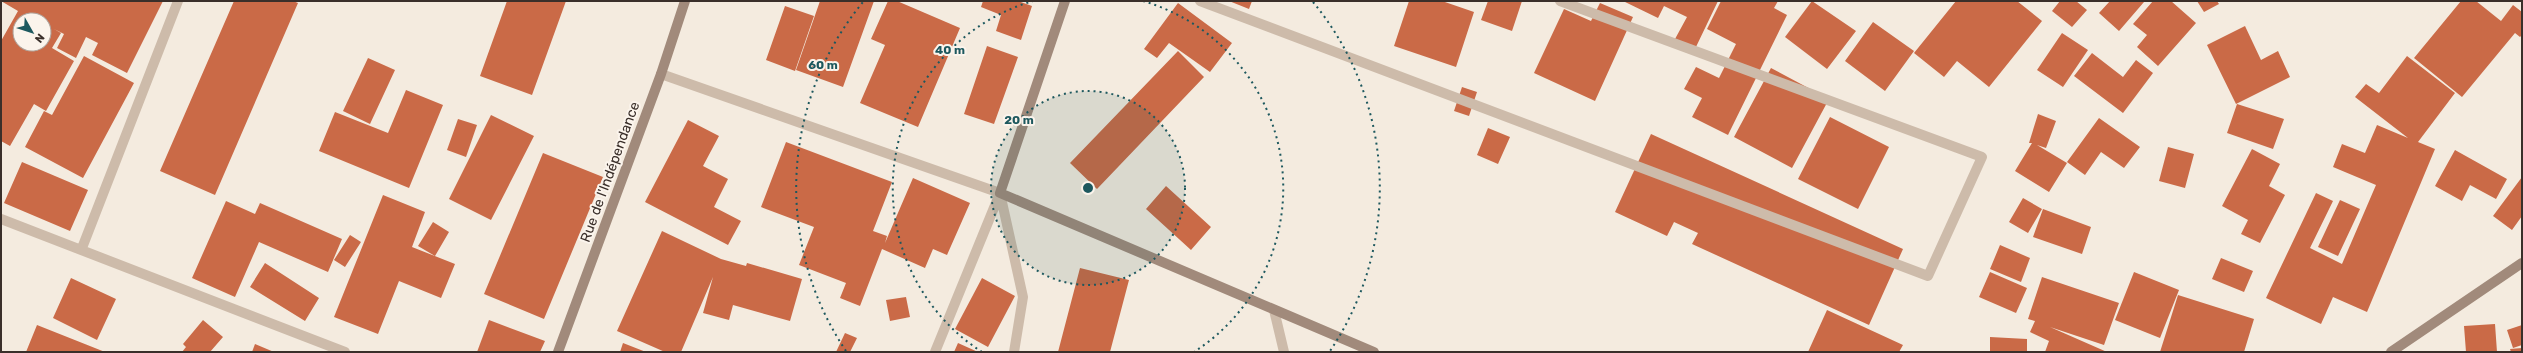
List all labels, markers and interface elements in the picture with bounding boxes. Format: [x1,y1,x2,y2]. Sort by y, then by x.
north arrow [12,12,52,52]
text: N [32,31,47,45]
text: 40 m [935,43,965,57]
text: 60 m [808,58,838,72]
street label: Rue de l'Indépendance [577,99,643,245]
text: 20 m [1004,113,1034,127]
centre of rings [1081,181,1095,195]

